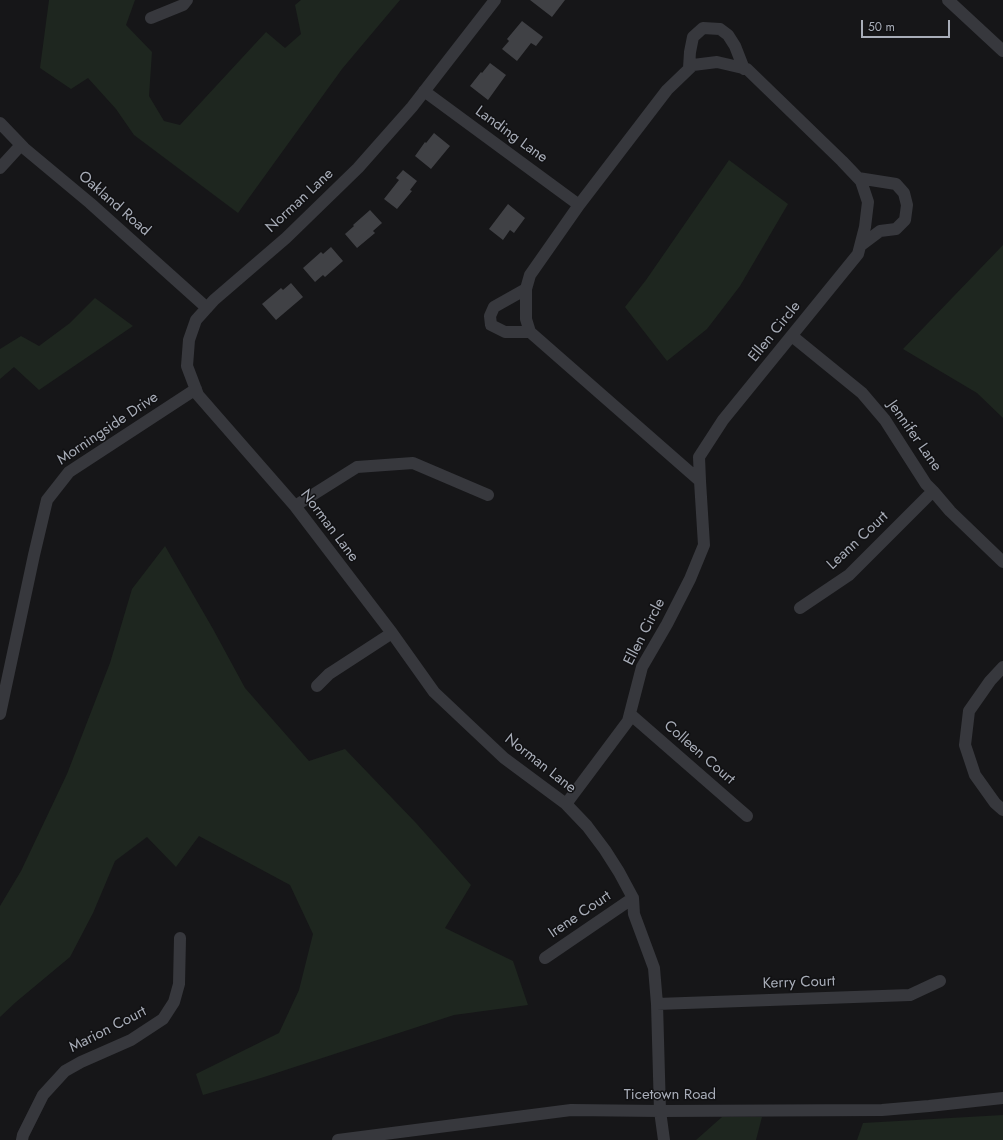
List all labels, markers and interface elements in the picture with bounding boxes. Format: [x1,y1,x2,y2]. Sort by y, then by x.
scale bar [863,12,952,38]
text: 50 m [868,18,895,36]
street label: Landing Lane [471,103,551,167]
street label: Norman Lane [262,165,338,237]
street label: Oakland Road [74,168,154,240]
street label: Ellen Circle [745,298,805,366]
street label: Morningside Drive [54,389,162,469]
street label: Jennifer Lane [883,397,945,475]
street label: Norman Lane [296,486,362,566]
street label: Leann Court [824,508,892,574]
street label: Ellen Circle [620,596,670,668]
street label: Colleen Court [660,717,738,789]
street label: Norman Lane [501,730,579,798]
street label: Irene Court [545,888,615,942]
street label: Kerry Court [762,973,836,993]
street label: Marion Court [66,1003,150,1057]
street label: Ticetown Road [624,1086,716,1104]

